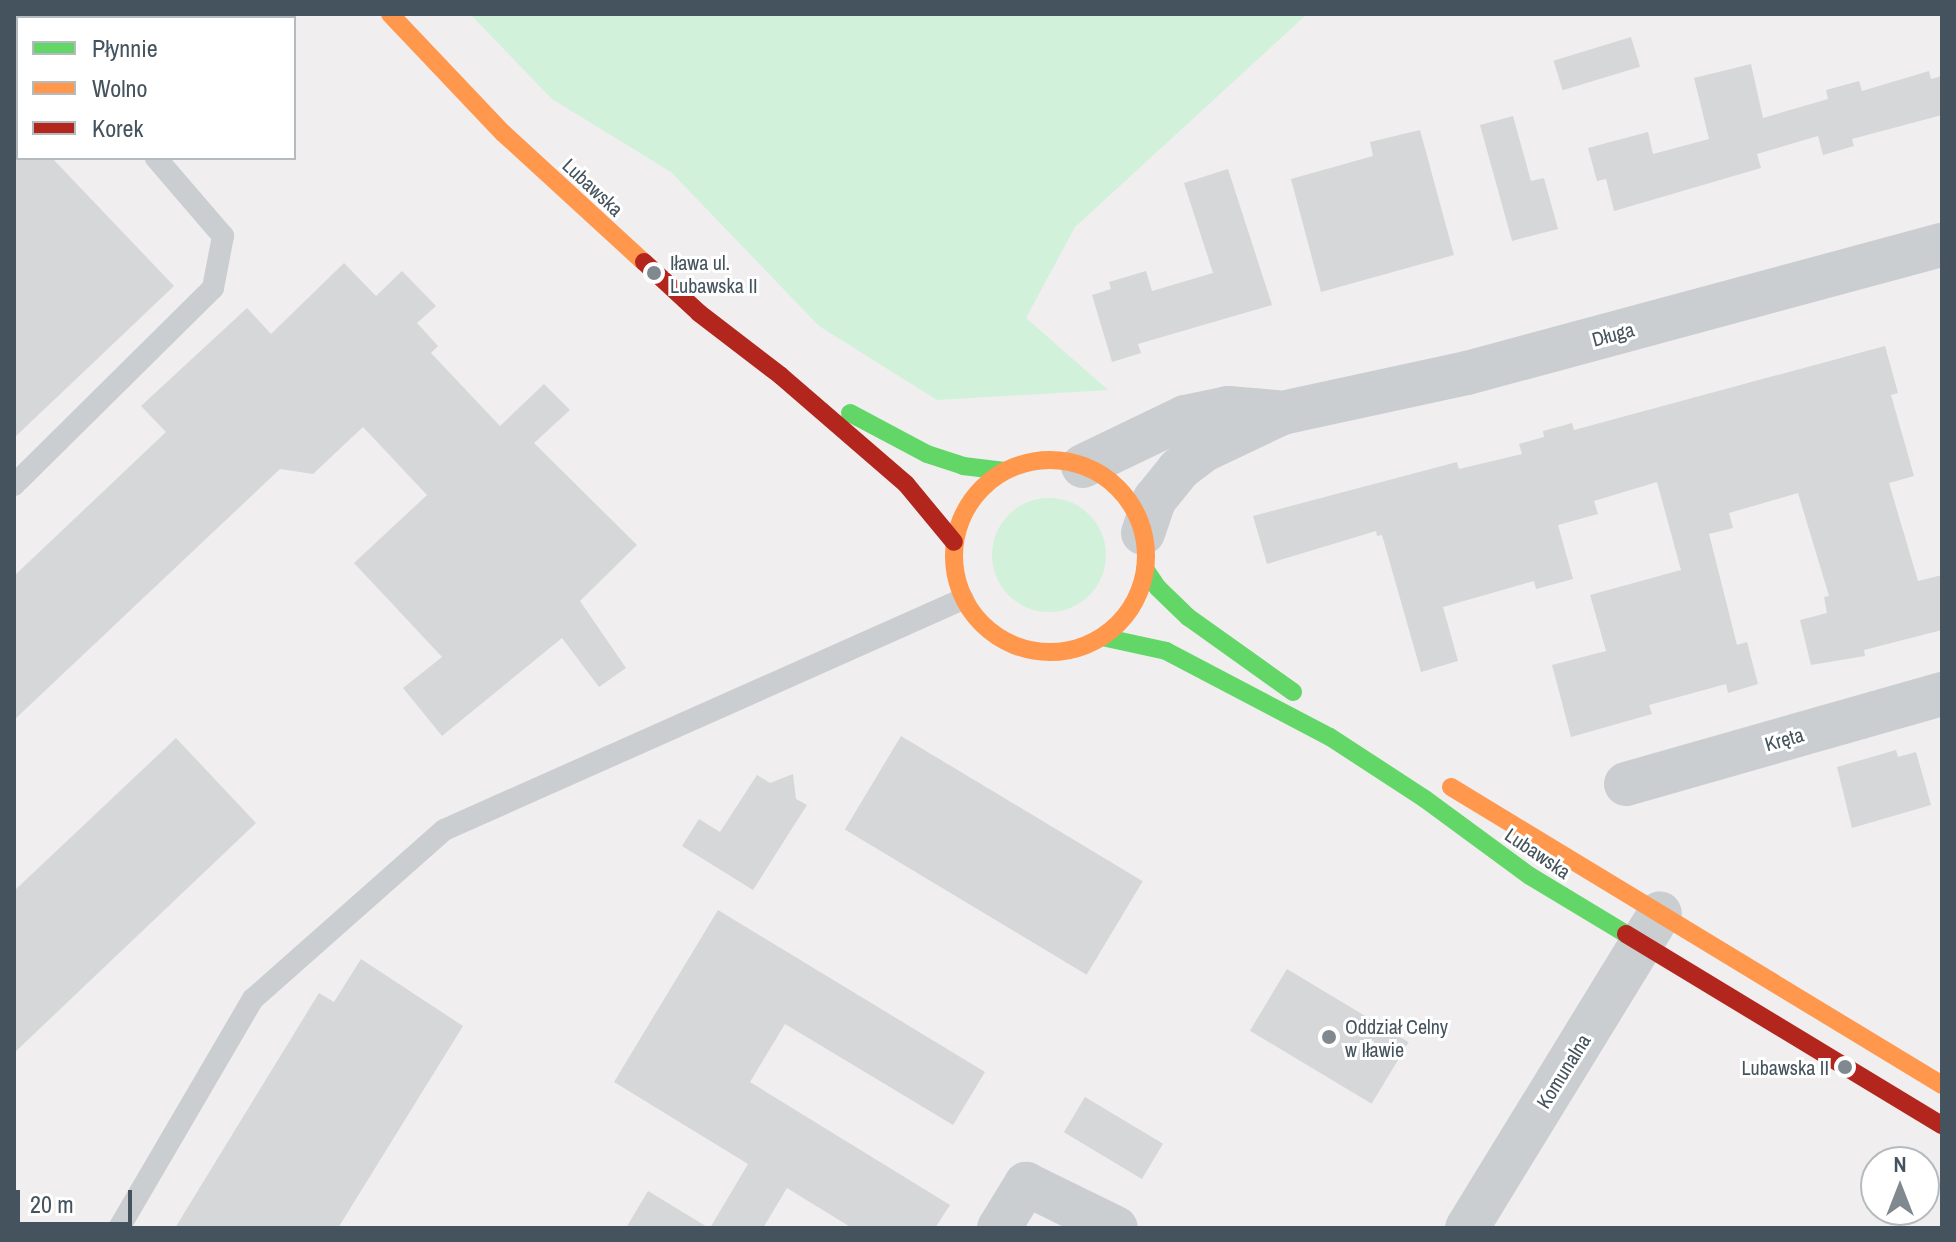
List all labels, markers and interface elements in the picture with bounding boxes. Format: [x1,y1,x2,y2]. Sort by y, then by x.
legend [16,16,296,160]
text: Płynnie [92,32,158,64]
text: Wolno [92,72,147,104]
text: Korek [92,112,143,144]
street label: Lubawska [558,153,628,221]
place label: Iława ul. Lubawska II [670,250,758,297]
marker: Iława ul. Lubawska II [645,264,663,282]
street label: Długa [1589,317,1637,351]
street label: Kręta [1762,722,1806,756]
street label: Lubawska [1501,822,1575,884]
place label: Oddział Celny w Iławie [1345,1014,1448,1061]
marker: Oddział Celny w Iławie [1320,1028,1338,1046]
street label: Komunalna [1531,1029,1595,1113]
place label: Lubawska II [1741,1055,1829,1079]
marker: Lubawska II [1836,1058,1854,1076]
north arrow [1860,1146,1940,1226]
text: N [1893,1149,1907,1179]
scale bar [20,1174,136,1224]
text: 20 m [30,1188,74,1220]

